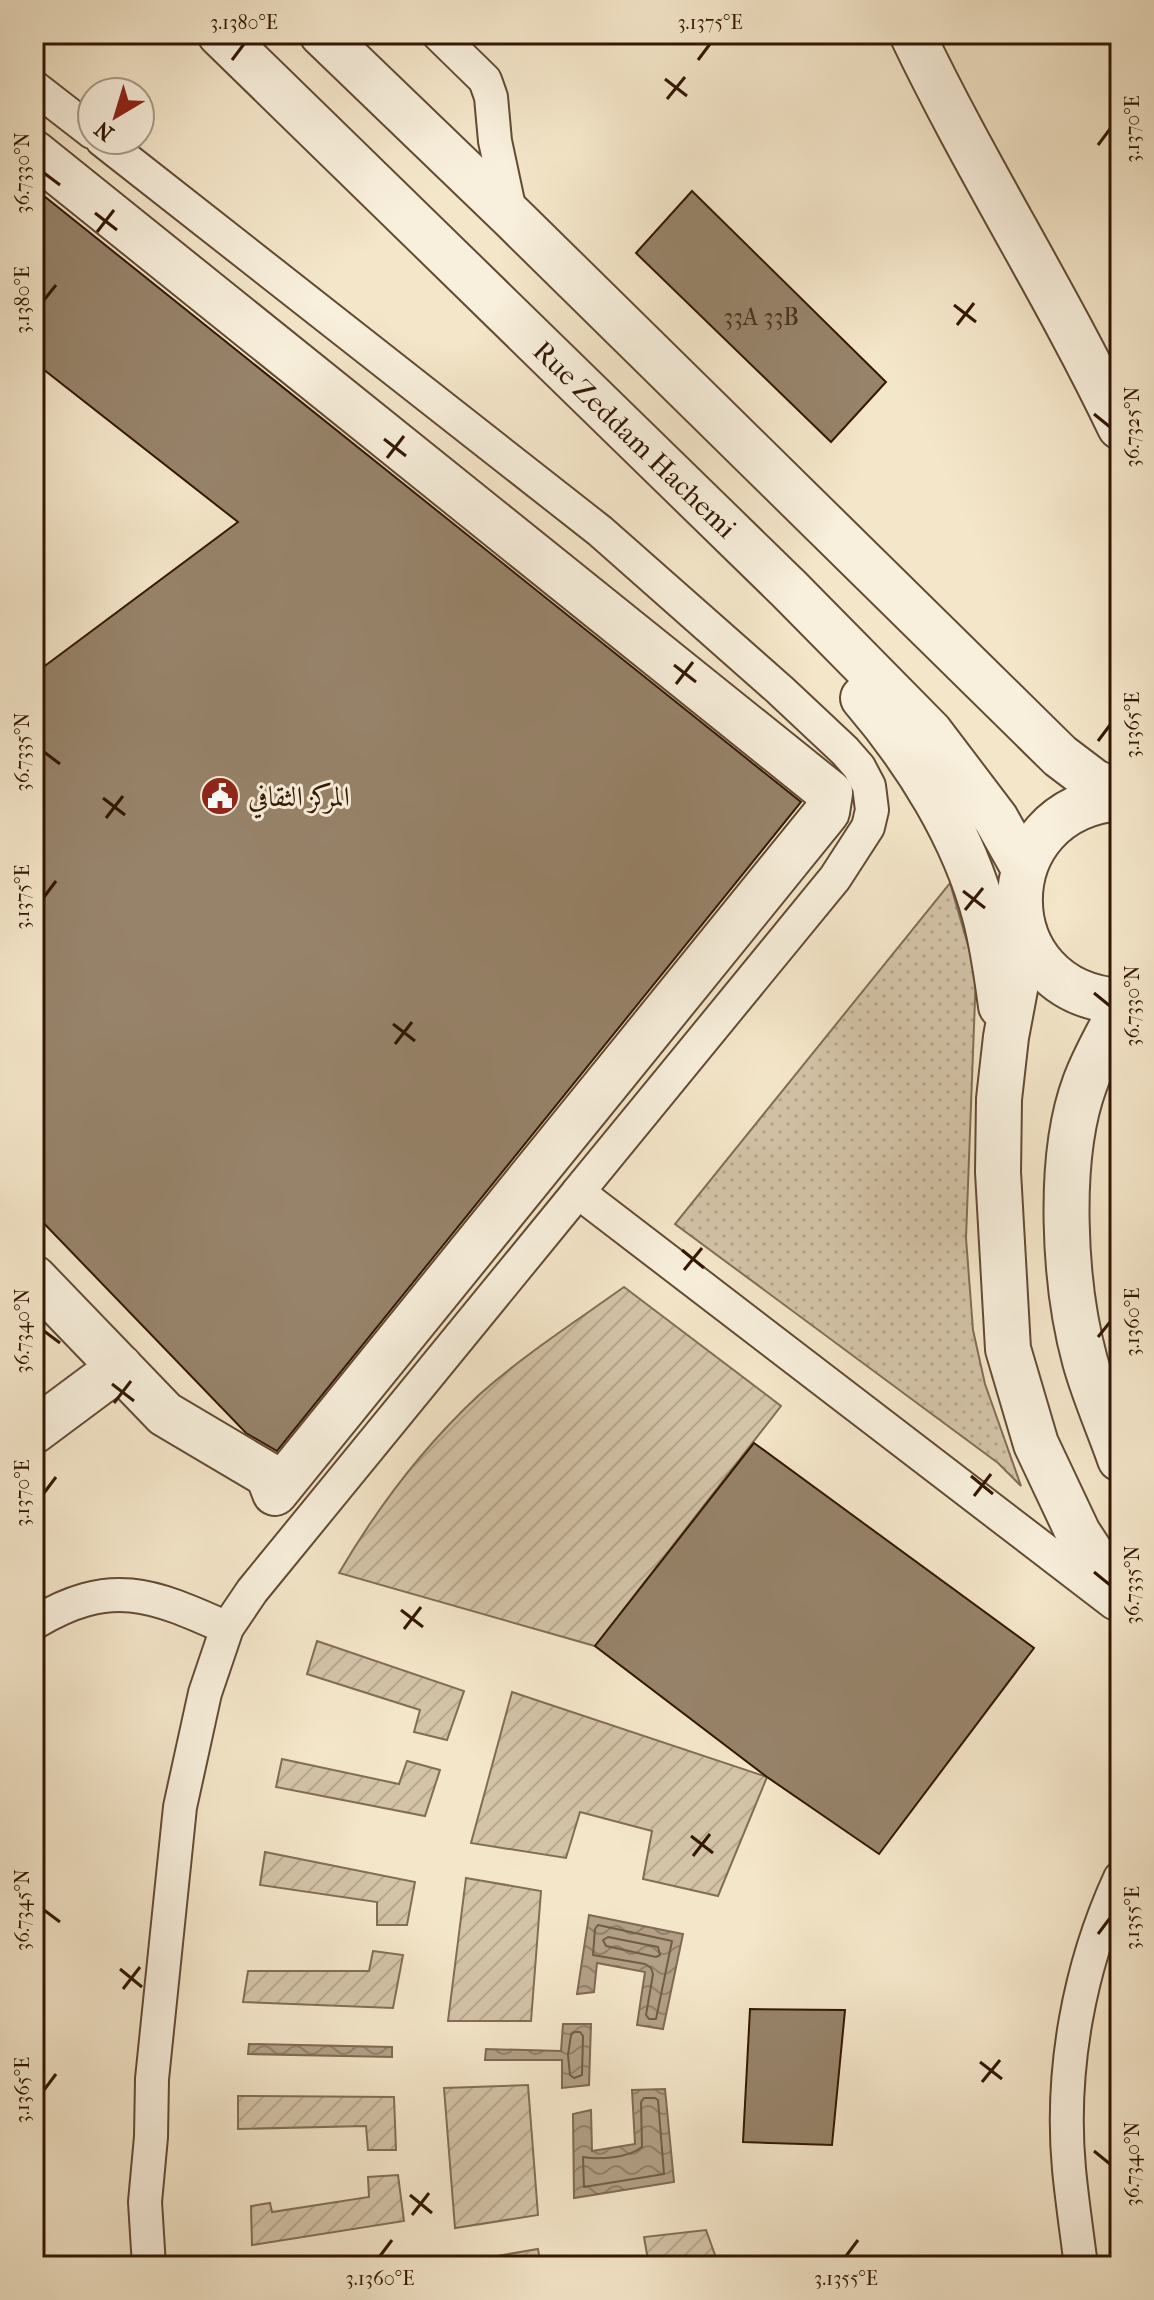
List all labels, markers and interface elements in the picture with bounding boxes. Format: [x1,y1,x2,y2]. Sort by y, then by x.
text: 3.1380°E [210,11,278,34]
text: 3.1375°E [677,11,743,34]
north arrow [76,76,156,156]
text: 3.1370°E [1121,95,1144,163]
text: N [89,115,119,146]
text: 36.7330°N [11,132,34,214]
text: 3.1380°E [11,266,34,334]
house number: 33A 33B [723,303,799,331]
street label: Rue Zeddam Hachemi [526,334,743,545]
text: 36.7325°N [1121,386,1144,468]
text: 3.1365°E [1121,692,1144,758]
text: 36.7335°N [11,713,34,791]
public building icon: المركز الثقافي [199,775,241,817]
place label: المركز الثقافي [248,780,350,819]
text: 3.1375°E [11,864,34,930]
text: 36.7330°N [1121,965,1144,1047]
text: 3.1360°E [1121,1288,1144,1356]
text: 36.7340°N [11,1289,34,1373]
text: 3.1370°E [11,1459,34,1527]
text: 36.7335°N [1121,1546,1144,1624]
text: 36.7345°N [11,1869,34,1951]
text: 3.1355°E [1121,1886,1144,1950]
text: 3.1365°E [11,2057,34,2123]
text: 36.7340°N [1121,2122,1144,2206]
text: 3.1360°E [346,2267,414,2290]
text: 3.1355°E [814,2267,878,2290]

